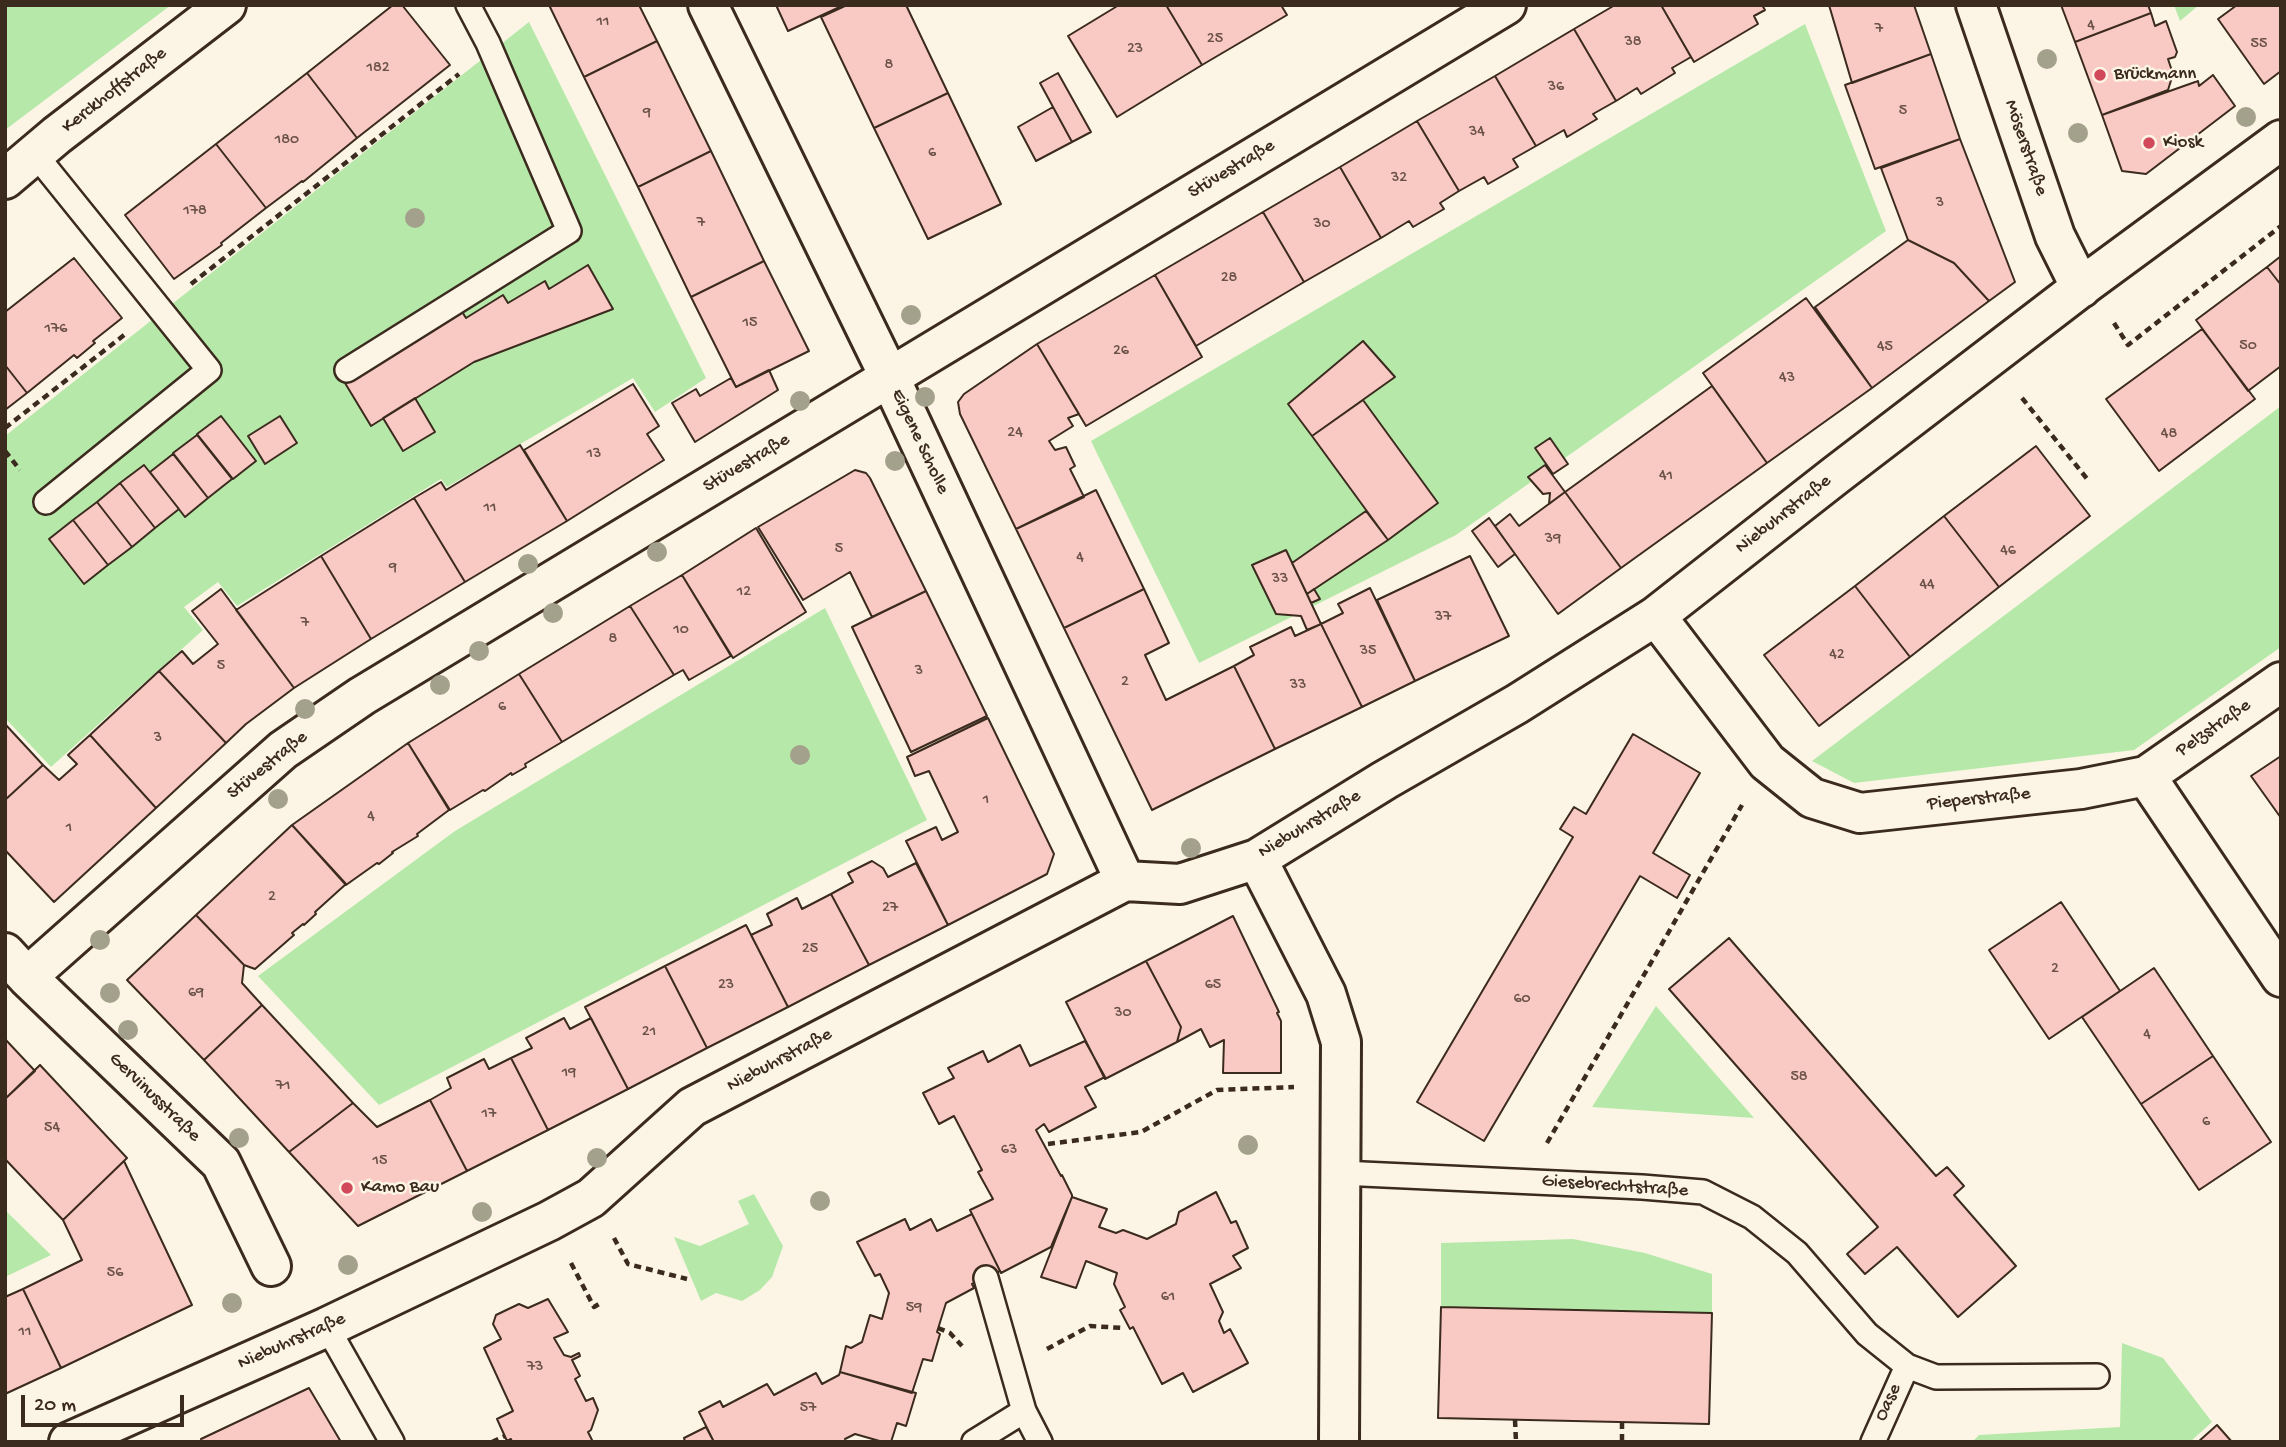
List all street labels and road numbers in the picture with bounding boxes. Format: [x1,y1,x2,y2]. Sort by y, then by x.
street label: Kerckhoffstraße [58,43,172,139]
street label: Möserstraße [1998,97,2052,199]
street label: Stüvestraße [1185,135,1279,205]
street label: Eigene Scholle [885,386,953,498]
street label: Stüvestraße [700,429,794,499]
street label: Niebuhrstraße [1731,470,1837,560]
street label: Pelzstraße [2172,695,2256,763]
street label: Stüvestraße [223,727,313,805]
street label: Pieperstraße [1926,783,2032,817]
street label: Niebuhrstraße [1255,785,1365,865]
street label: Niebuhrstraße [724,1024,836,1098]
street label: Gervinusstraße [103,1048,205,1148]
street label: Giesebrechtstraße [1541,1170,1689,1204]
street label: Niebuhrstraße [235,1308,349,1376]
street label: Oase [1870,1381,1908,1425]

